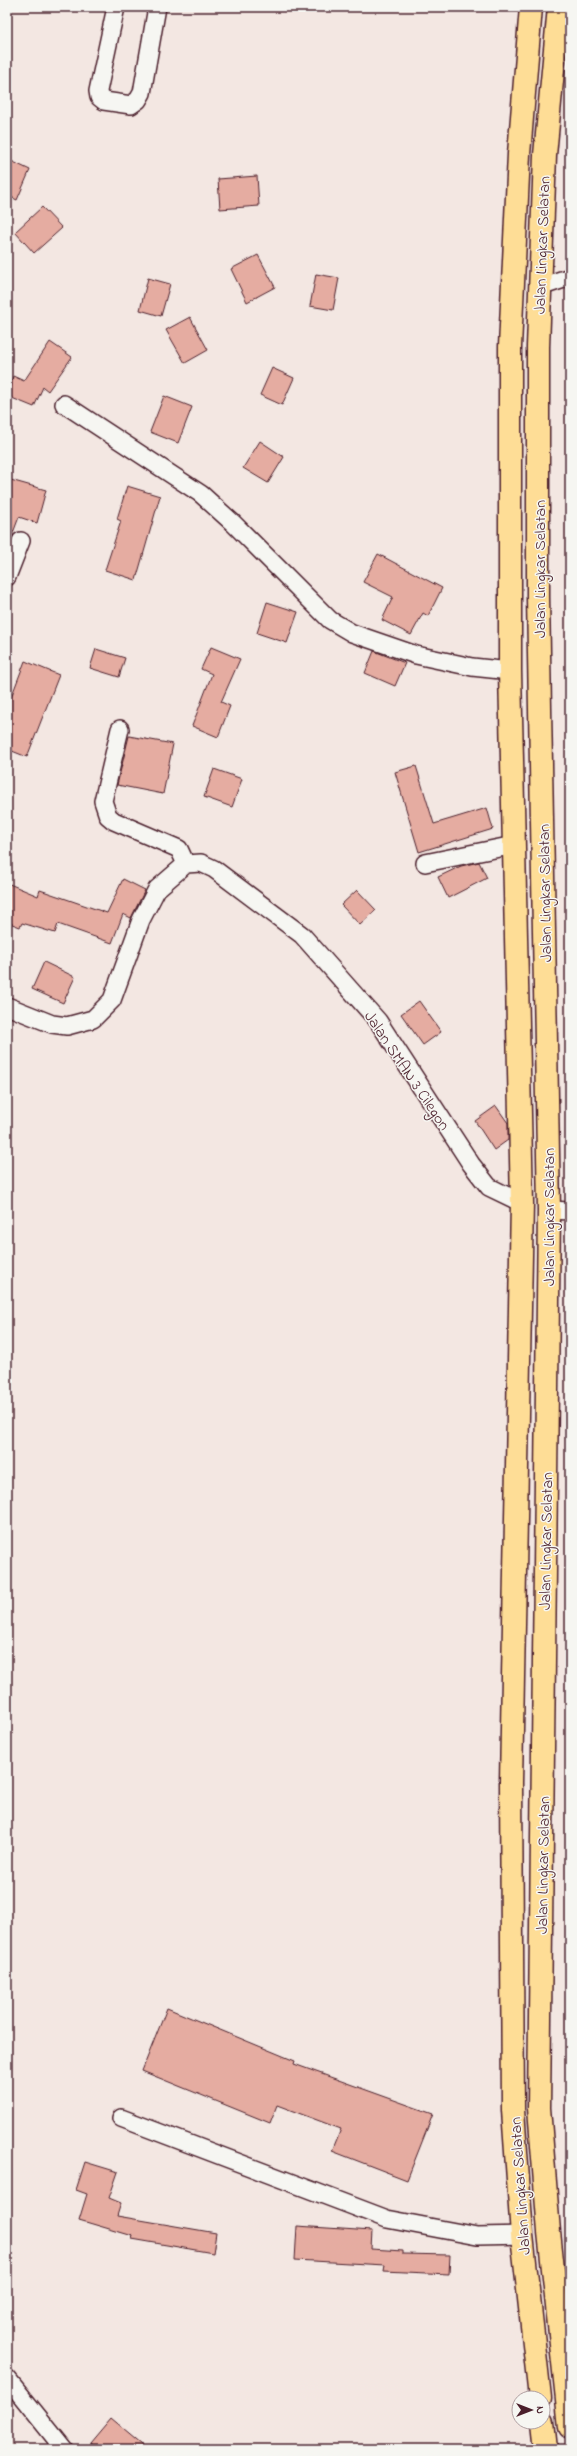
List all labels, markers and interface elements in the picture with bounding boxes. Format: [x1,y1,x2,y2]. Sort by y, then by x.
street label: Jalan Lingkar Selatan [529,175,557,315]
street label: Jalan Lingkar Selatan [529,500,553,638]
street label: Jalan Lingkar Selatan [533,824,559,962]
street label: Jalan SMAN 3 Cilegon [357,1006,455,1136]
street label: Jalan Lingkar Selatan [538,1148,562,1286]
street label: Jalan Lingkar Selatan [534,1472,560,1610]
street label: Jalan Lingkar Selatan [531,1796,557,1934]
street label: Jalan Lingkar Selatan [504,2116,538,2256]
north arrow [511,2390,551,2430]
text: N [532,2406,548,2414]

